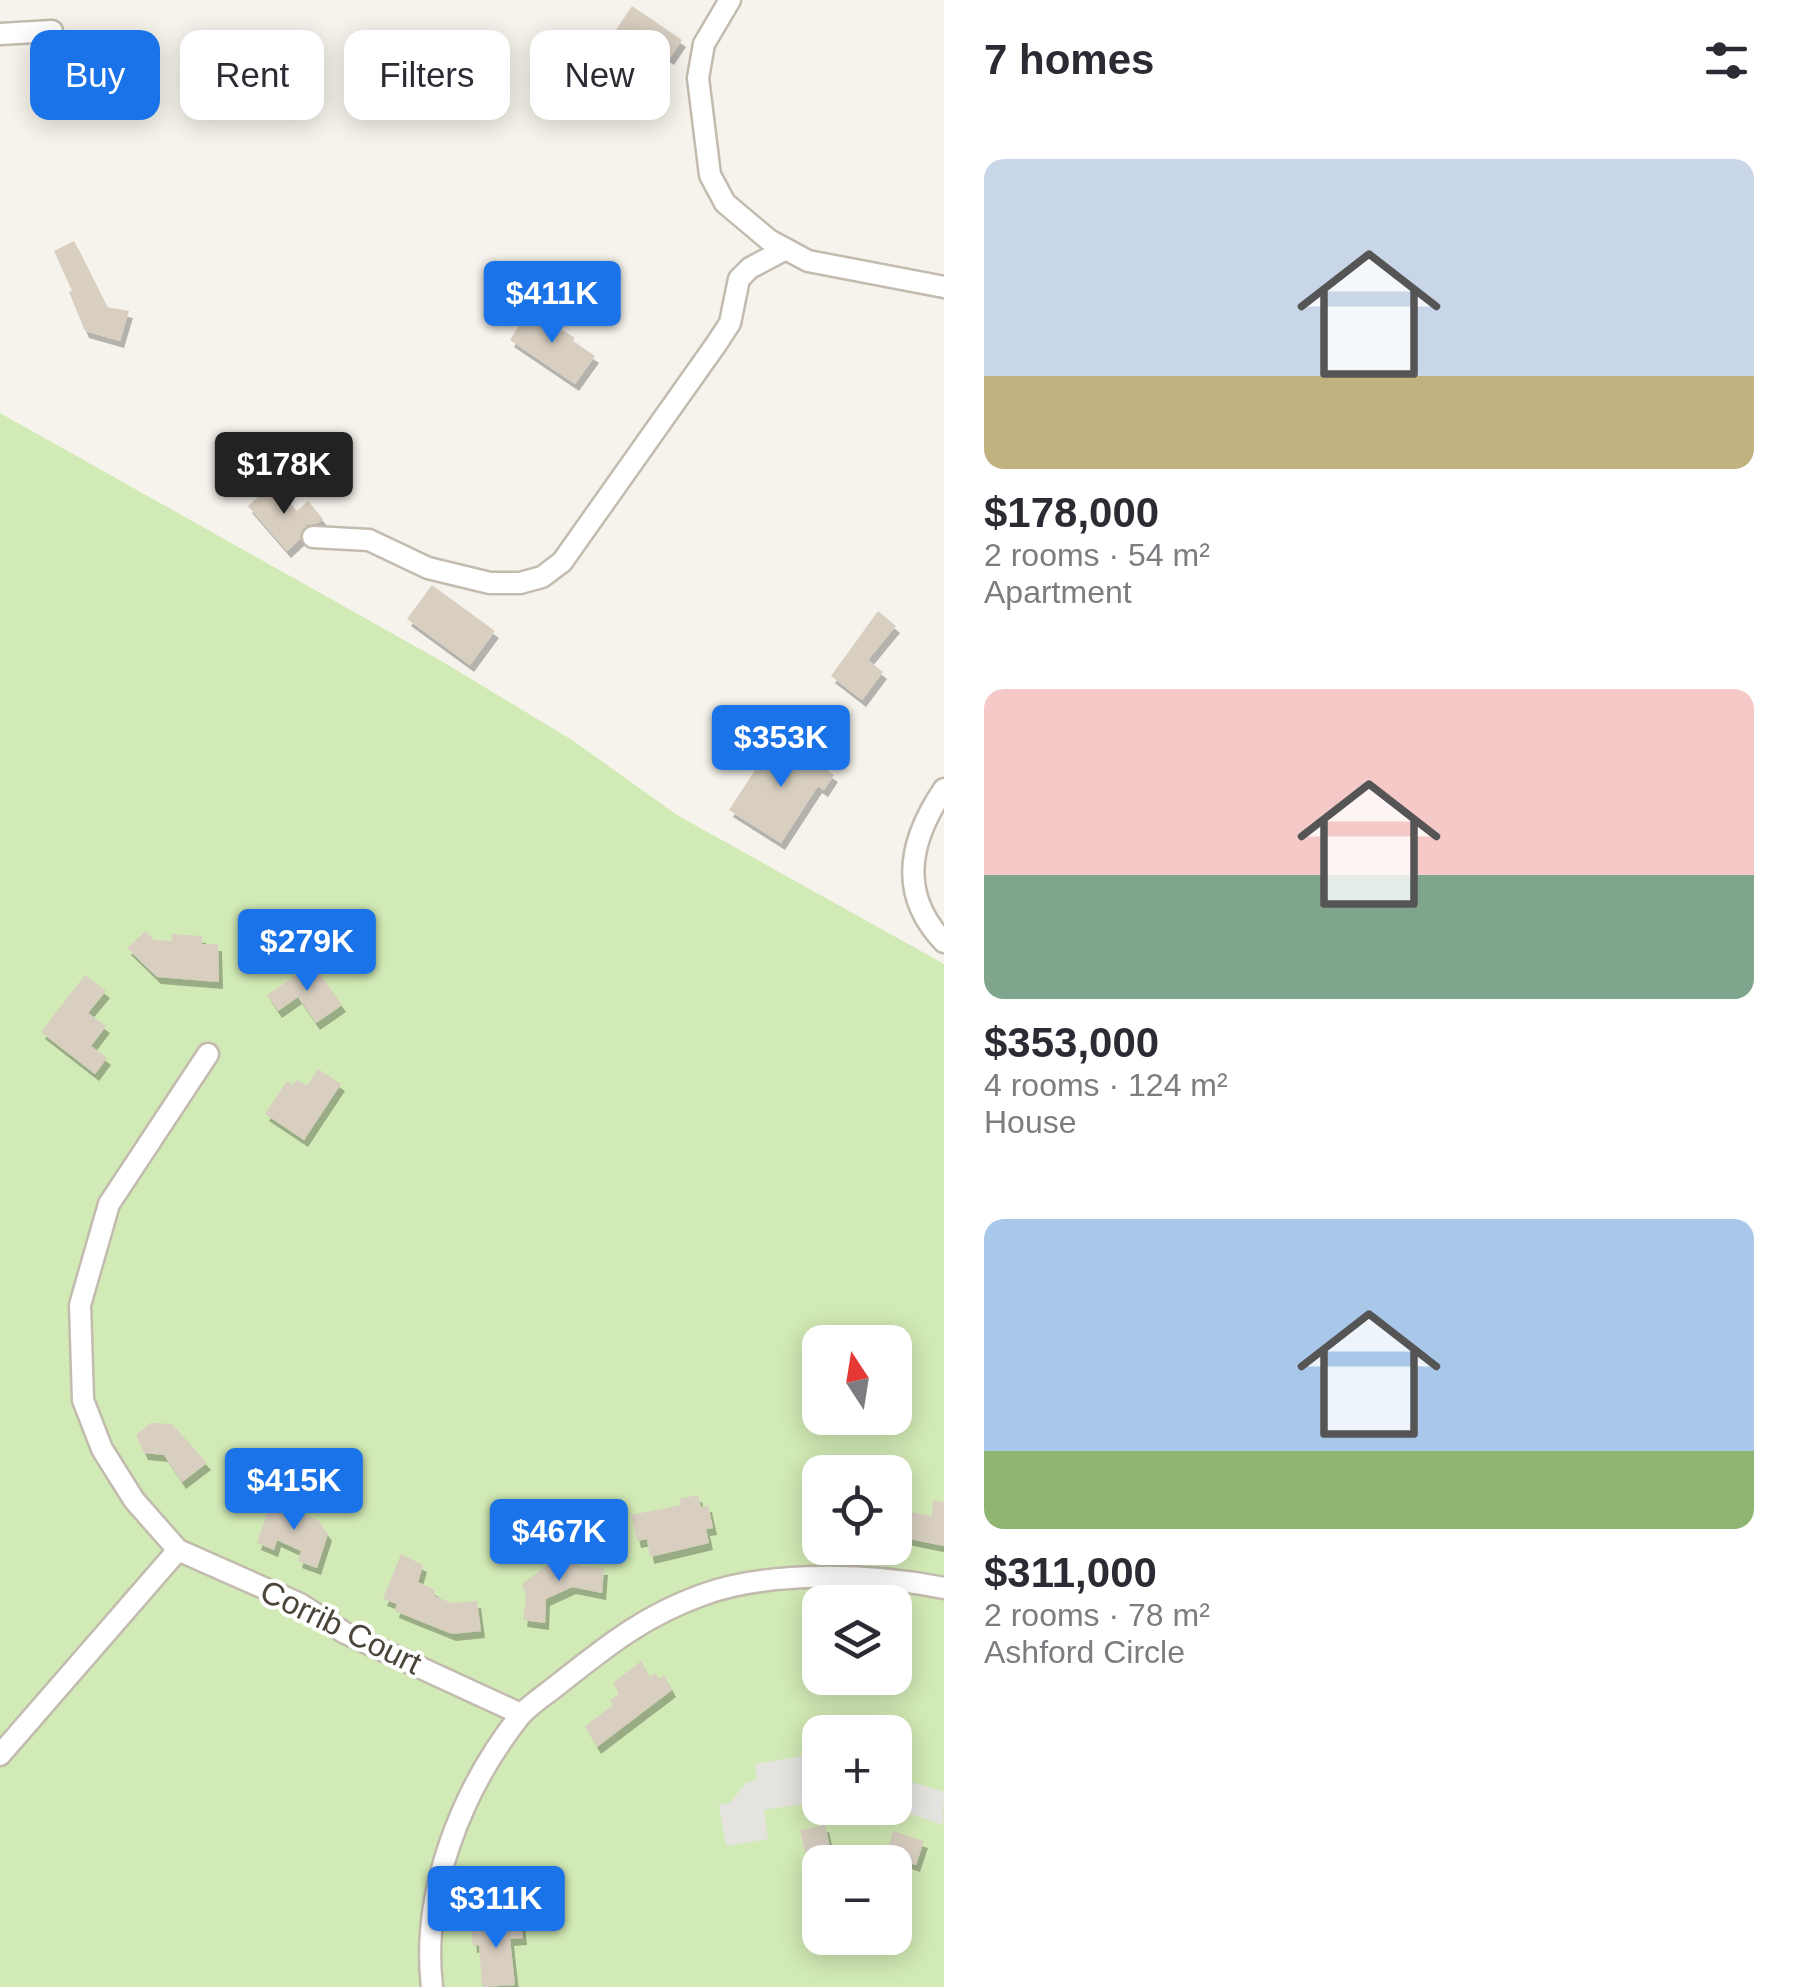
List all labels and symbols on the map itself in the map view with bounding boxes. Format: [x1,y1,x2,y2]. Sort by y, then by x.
pin: $411K [482,261,622,346]
pin: $178K [214,432,354,517]
pin: $353K [711,705,851,790]
pin: $279K [237,909,377,994]
north arrow [802,1325,912,1435]
pin: $415K [224,1448,364,1533]
pin: $467K [489,1499,629,1584]
street label: Corrib Court [255,1573,427,1681]
pin: $311K [426,1866,566,1951]

